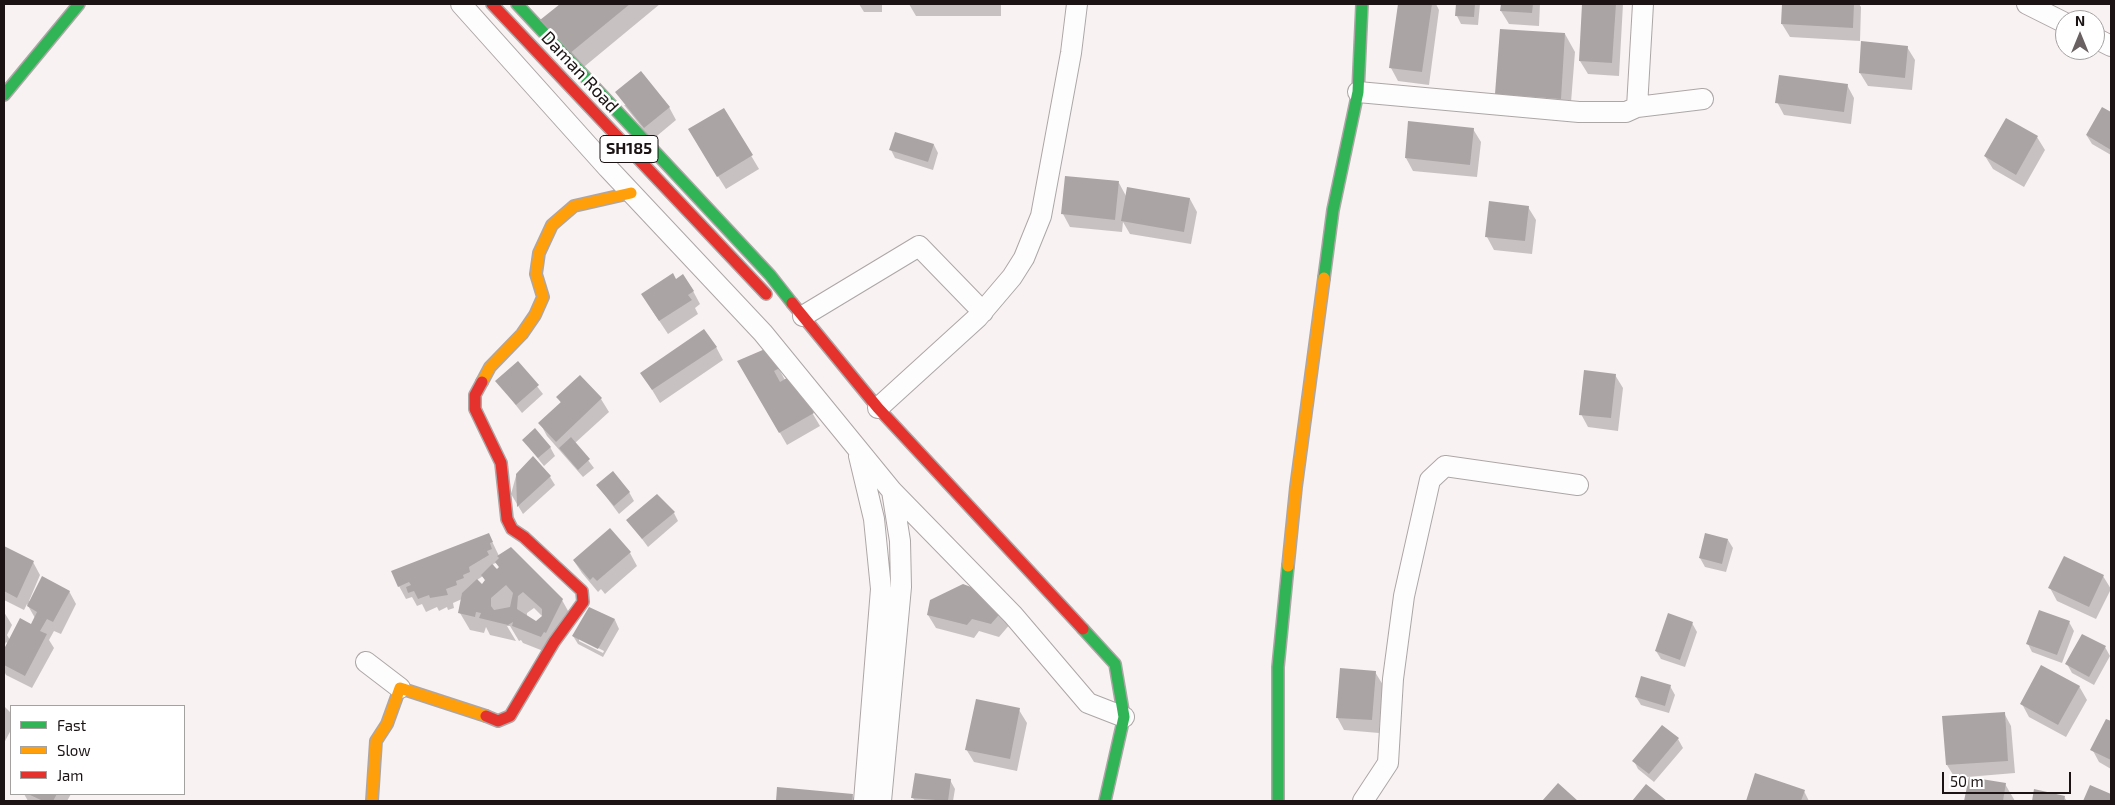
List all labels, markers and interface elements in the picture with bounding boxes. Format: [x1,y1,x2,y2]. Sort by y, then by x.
north arrow [2055,10,2105,60]
text: N [2075,12,2085,29]
street label: Daman Road [537,27,623,117]
road number: SH185 [600,136,658,162]
legend [10,705,185,795]
text: Fast [57,716,86,734]
text: Slow [57,741,91,759]
scale bar [1945,762,2074,794]
text: Jam [57,766,83,784]
text: 50 m [1950,772,1984,790]

